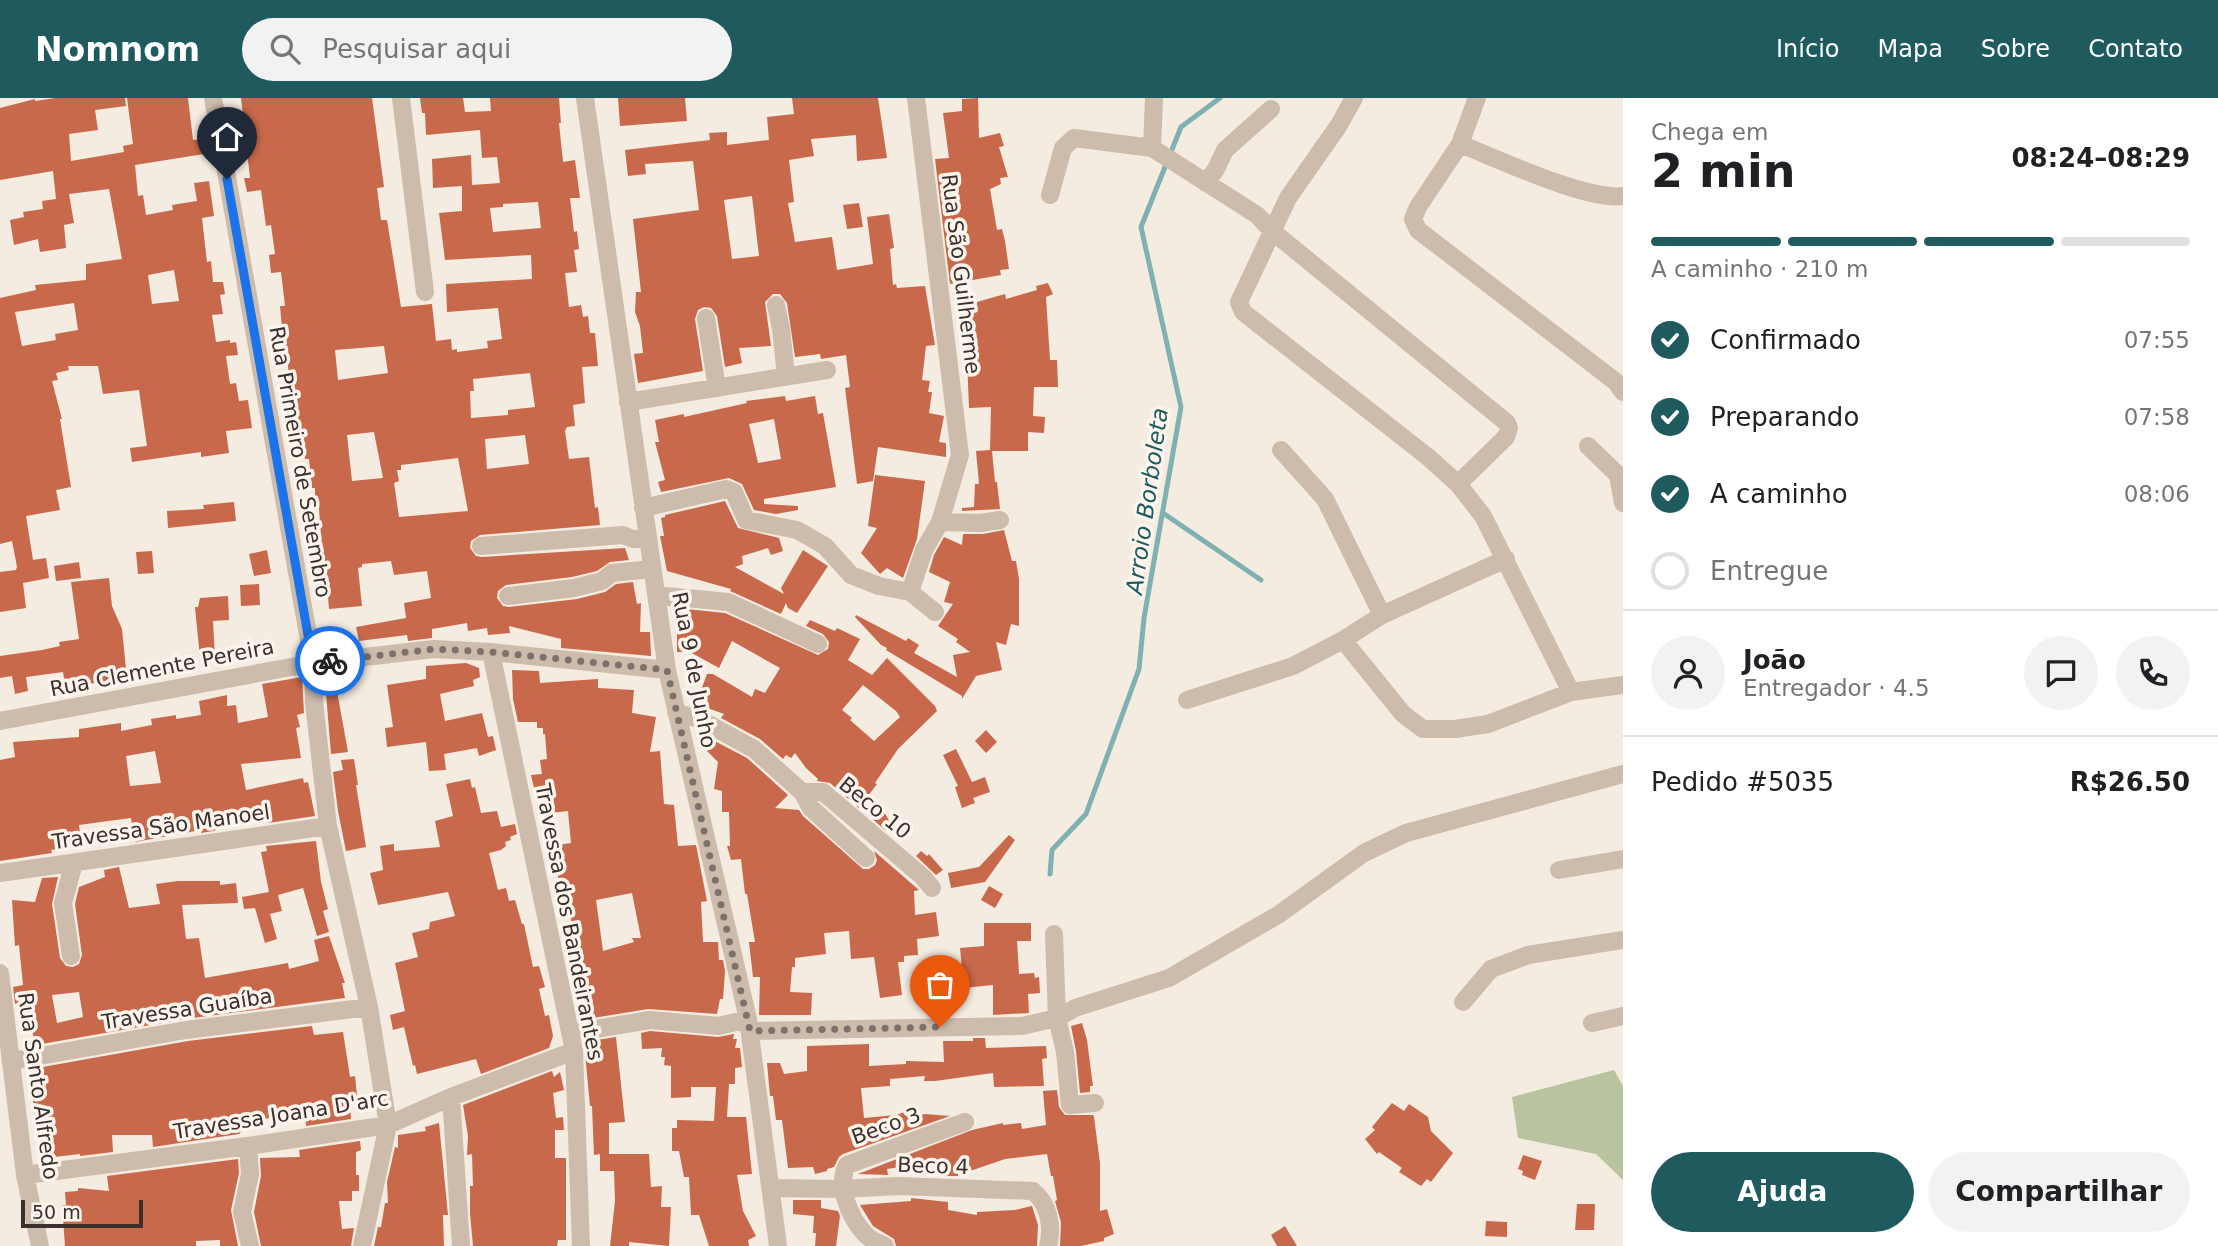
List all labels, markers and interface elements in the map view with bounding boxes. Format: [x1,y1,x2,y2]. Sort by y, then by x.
search box [242,18,732,81]
text: Nomnom [35,30,200,69]
icon: search [266,30,304,68]
text: Pesquisar aqui [322,34,511,64]
text: Início [1776,35,1840,63]
text: Mapa [1878,35,1943,63]
text: Sobre [1981,35,2050,63]
text: Contato [2088,35,2183,63]
pin [197,107,257,179]
icon: home [208,118,246,156]
text: Chega em [1651,119,1768,145]
text: 08:24–08:29 [2011,143,2190,173]
text: 2 min [1651,144,1795,198]
street label: Rua São Guilherme [937,173,985,375]
text: A caminho · 210 m [1651,256,1868,282]
icon: check [1651,321,1689,359]
street label: Rua Primeiro de Setembro [264,324,336,600]
text: Confirmado [1710,325,1861,355]
text: 07:55 [2124,327,2190,353]
icon: check [1651,398,1689,436]
text: Preparando [1710,402,1859,432]
text: 07:58 [2124,404,2190,430]
water label: Arroio Borboleta [1121,406,1173,598]
icon: check [1651,475,1689,513]
text: A caminho [1710,479,1848,509]
text: 08:06 [2124,481,2190,507]
text: Entregue [1710,556,1828,586]
street label: Rua 9 de Junho [667,590,721,750]
courier [295,626,365,696]
street label: Rua Clemente Pereira [48,634,276,702]
button: person [1651,636,1725,710]
button: chat [2024,636,2098,710]
button: phone [2116,636,2190,710]
icon: bike [311,642,349,680]
text: João [1743,645,1806,675]
text: Entregador · 4.5 [1743,675,1930,701]
text: Pedido #5035 [1651,767,1834,797]
text: R$26.50 [2070,767,2190,797]
street label: Beco 10 [834,772,916,844]
street label: Travessa dos Bandeirantes [530,781,608,1062]
street label: Travessa São Manoel [50,800,271,854]
pin [910,955,970,1027]
icon: bag [921,966,959,1004]
street label: Travessa Guaíba [99,984,274,1035]
street label: Rua Santo Alfredo [13,991,63,1181]
street label: Travessa Joana D'arc [171,1086,390,1144]
street label: Beco 3 [848,1102,924,1150]
button: Ajuda [1651,1152,1914,1232]
button: Compartilhar [1928,1152,2190,1232]
street label: Beco 4 [897,1153,969,1179]
scale bar [21,1197,144,1229]
text: 50 m [32,1201,81,1223]

